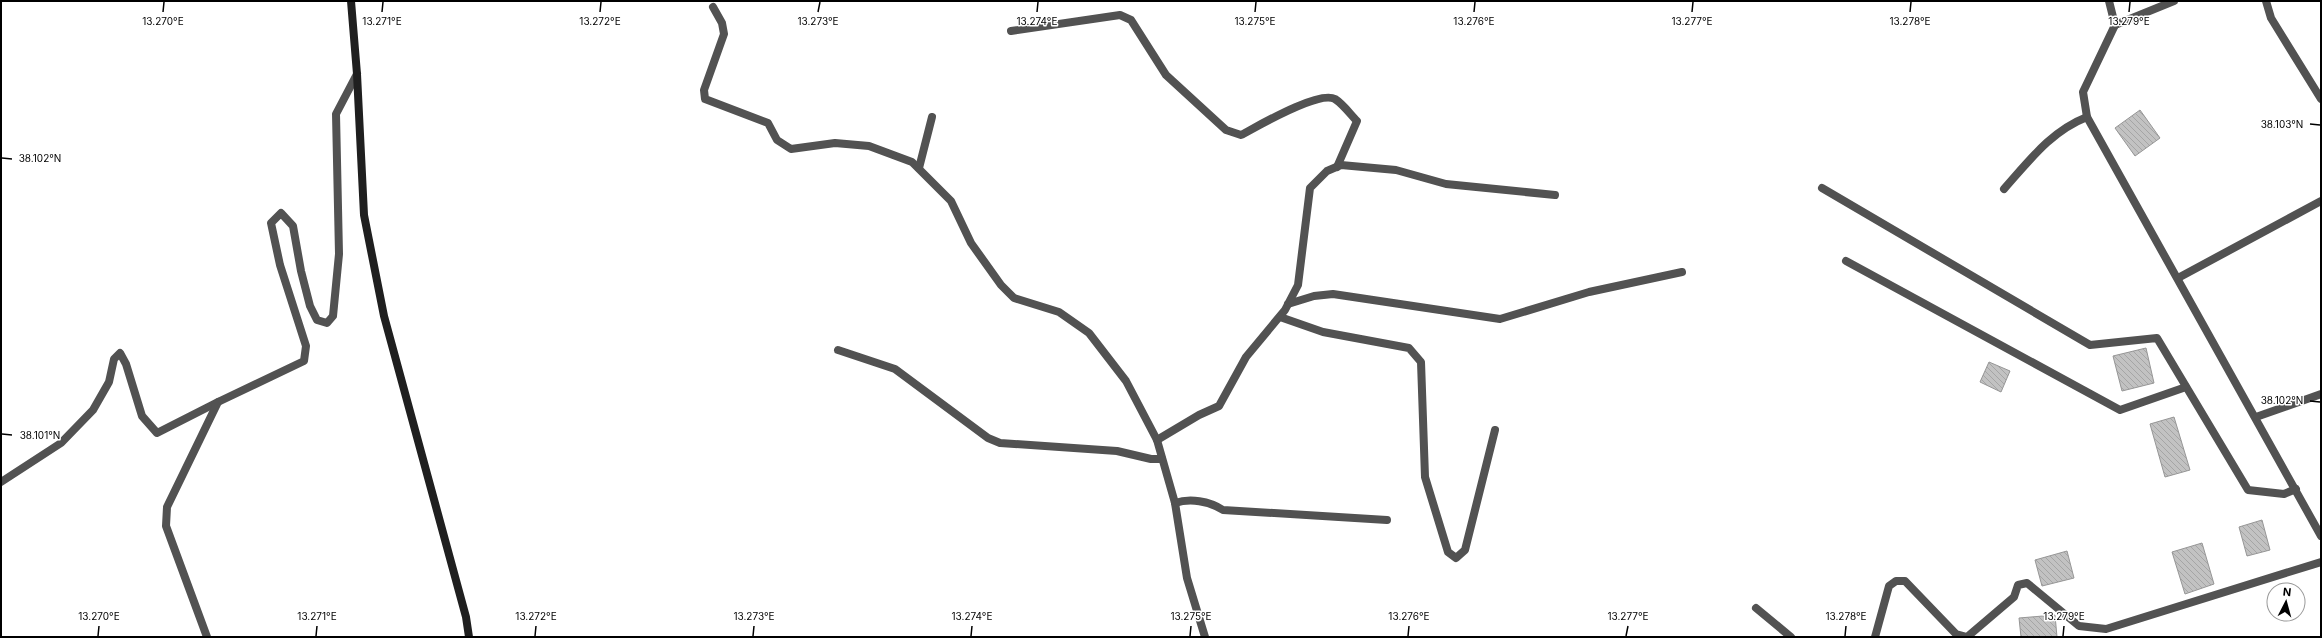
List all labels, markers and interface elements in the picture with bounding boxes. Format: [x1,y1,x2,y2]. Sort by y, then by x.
text: 13.270°E [142,15,184,27]
text: 13.271°E [362,15,402,27]
text: 13.272°E [579,15,621,27]
text: 13.273°E [797,15,839,27]
text: 13.274°E [1017,15,1057,27]
text: 13.275°E [1234,15,1276,27]
text: 13.276°E [1453,15,1495,27]
text: 13.277°E [1671,15,1713,27]
text: 13.278°E [1889,15,1931,27]
text: 13.279°E [2108,15,2150,27]
text: 38.103°N [2261,118,2303,130]
text: 38.102°N [19,152,61,164]
text: 38.102°N [2261,394,2303,406]
text: 38.101°N [20,429,60,441]
north arrow [2266,582,2306,622]
text: N [2282,585,2292,599]
text: 13.270°E [78,610,120,622]
text: 13.271°E [297,610,337,622]
text: 13.272°E [515,610,557,622]
text: 13.273°E [733,610,775,622]
text: 13.274°E [952,610,992,622]
text: 13.275°E [1170,610,1212,622]
text: 13.276°E [1388,610,1430,622]
text: 13.277°E [1607,610,1649,622]
text: 13.278°E [1825,610,1867,622]
text: 13.279°E [2043,610,2085,622]

